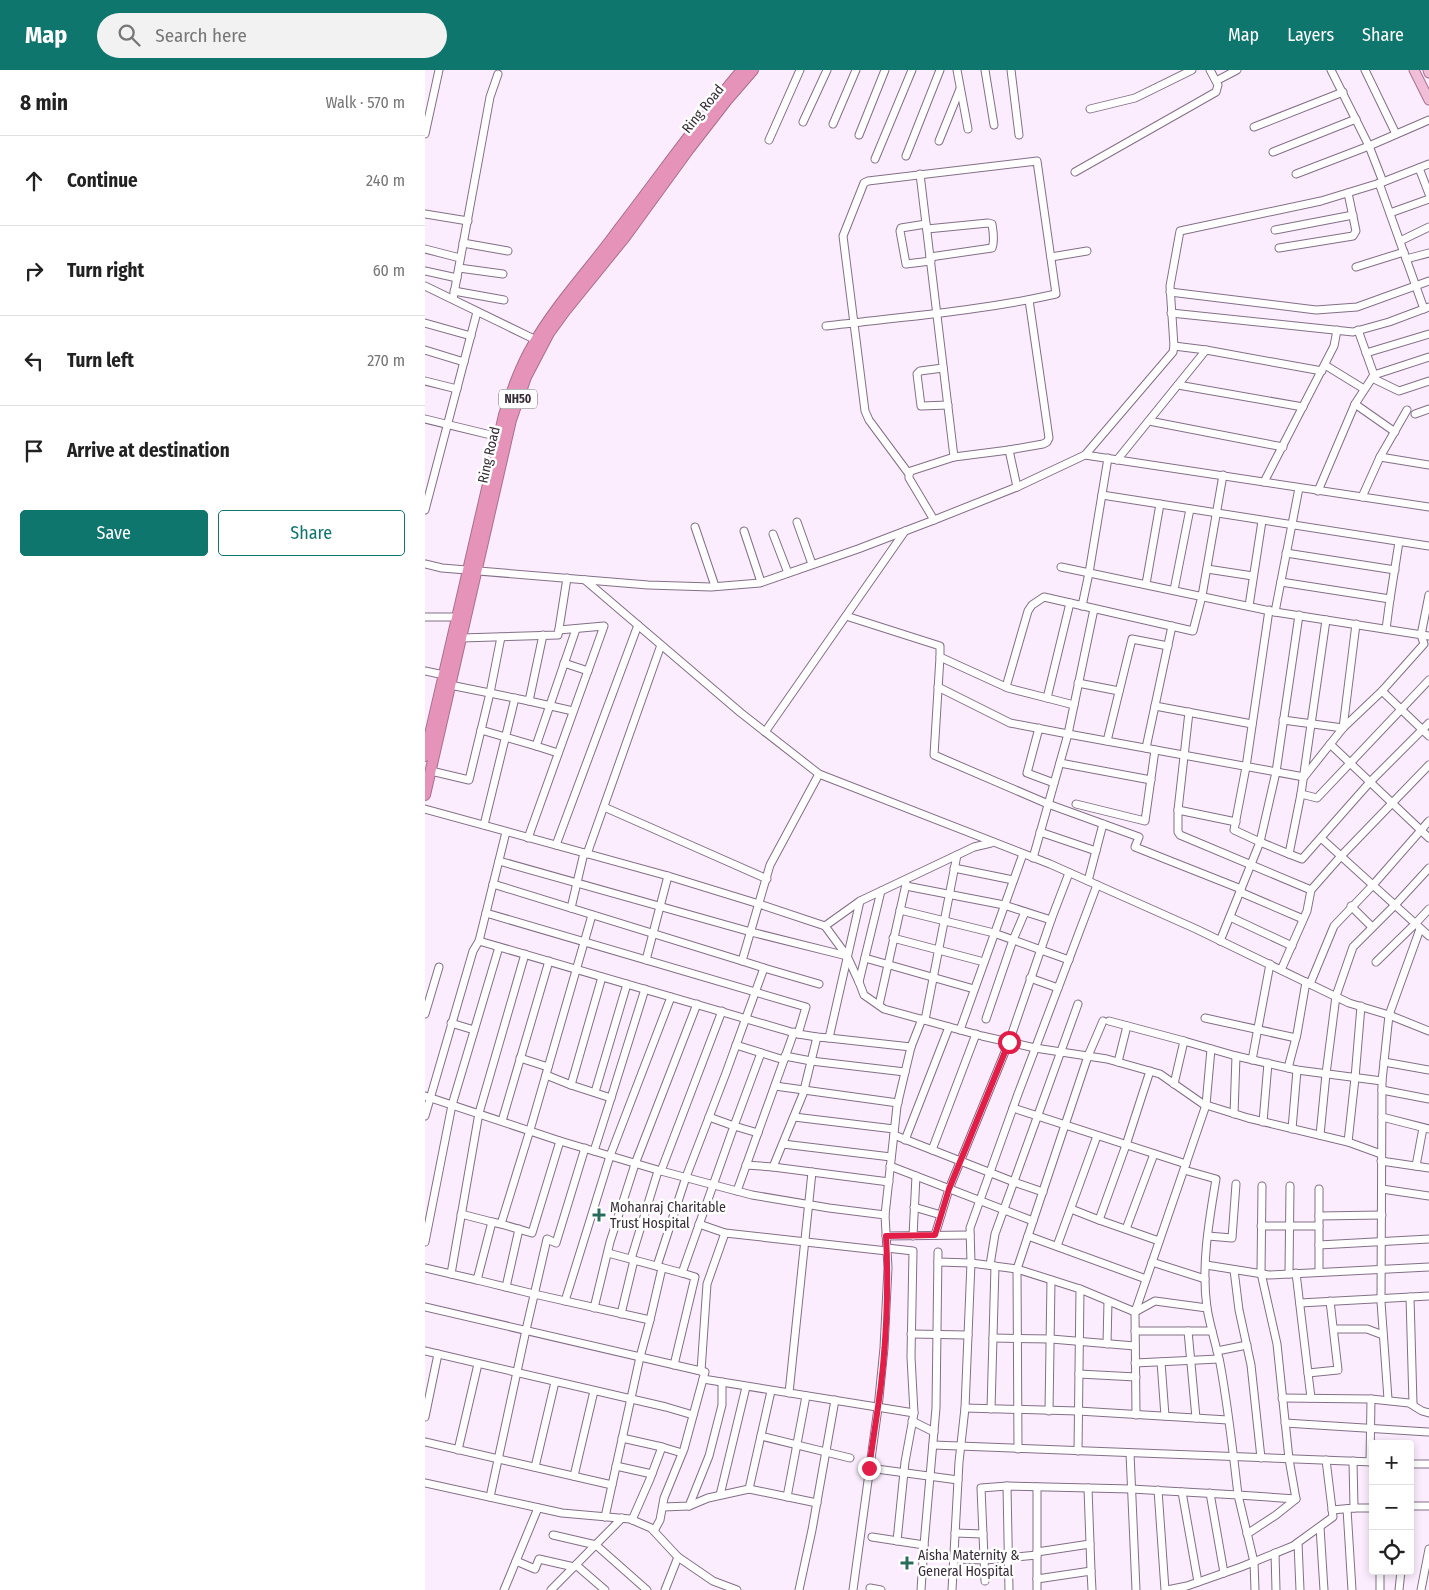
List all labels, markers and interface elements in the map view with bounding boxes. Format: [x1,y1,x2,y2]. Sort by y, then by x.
search box [97,13,447,58]
text: Map [25,21,67,49]
icon: search [115,21,143,49]
text: Search here [155,24,247,47]
text: Map [1228,24,1259,46]
text: Layers [1287,24,1334,46]
text: Share [1362,24,1404,46]
street label: Ring Road [678,81,728,137]
text: 8 min [20,90,68,116]
text: Walk · 570 m [326,93,405,112]
icon: ahead [20,167,48,195]
text: Continue [67,169,138,192]
text: 240 m [366,171,405,190]
icon: right [20,257,48,285]
text: Turn right [67,259,144,282]
text: 60 m [373,261,405,280]
icon: left [20,347,48,375]
text: Turn left [67,349,134,372]
text: 270 m [367,351,405,370]
road number: NH50 [499,390,537,408]
street label: Ring Road [474,425,504,485]
icon: arrive [20,437,48,465]
text: Arrive at destination [67,439,230,462]
button: Save [20,510,208,556]
button: Share [218,510,405,556]
route start [998,1031,1021,1054]
place label: Mohanraj Charitable Trust Hospital [610,1199,726,1232]
marker: Mohanraj Charitable Trust Hospital [592,1208,606,1222]
map controls [1369,1440,1414,1575]
button: + [1369,1440,1414,1485]
route end [858,1457,881,1480]
button: − [1369,1485,1414,1530]
button: locate [1369,1530,1414,1575]
place label: Aisha Maternity & General Hospital [918,1547,1020,1580]
marker: Aisha Maternity & General Hospital [900,1556,914,1570]

